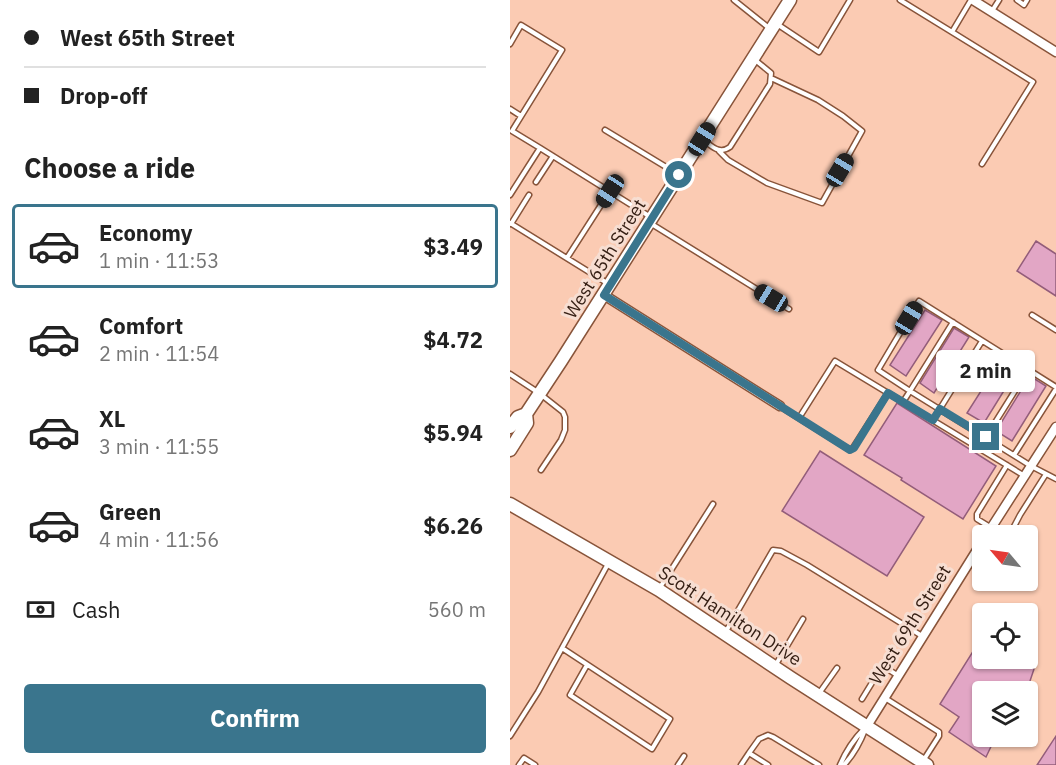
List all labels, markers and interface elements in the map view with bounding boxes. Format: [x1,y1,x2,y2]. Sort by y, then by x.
text: West 65th Street [60,23,235,52]
text: Drop-off [60,81,147,110]
car [685,119,719,159]
text: Choose a ride [24,150,195,185]
car [823,150,857,190]
route start [665,161,692,188]
car [593,171,627,211]
street label: West 65th Street [559,195,651,323]
text: Economy [99,218,193,247]
icon: car [27,219,81,273]
text: $3.49 [423,232,483,261]
text: 1 min · 11:53 [99,247,219,274]
car [751,281,791,315]
car [892,298,926,338]
text: Comfort [99,311,183,340]
icon: car [27,312,81,366]
text: $4.72 [423,325,483,354]
text: 2 min · 11:54 [99,340,219,367]
callout: 2 min [936,350,1036,392]
text: 2 min [959,357,1012,384]
text: XL [99,404,125,433]
icon: car [27,405,81,459]
text: $5.94 [423,418,483,447]
route end [972,423,999,450]
text: 3 min · 11:55 [99,433,219,460]
text: Green [99,497,161,526]
icon: car [27,498,81,552]
text: $6.26 [423,511,483,540]
north arrow [972,525,1038,591]
map controls [972,525,1038,747]
text: 4 min · 11:56 [99,526,219,553]
street label: Scott Hamilton Drive [654,561,806,671]
street label: West 69th Street [864,561,956,689]
icon: cash [24,593,57,626]
text: Cash [72,595,121,624]
text: 560 m [428,596,486,623]
button: locate [972,603,1038,669]
button: layers [972,681,1038,747]
button: Confirm [24,684,486,753]

